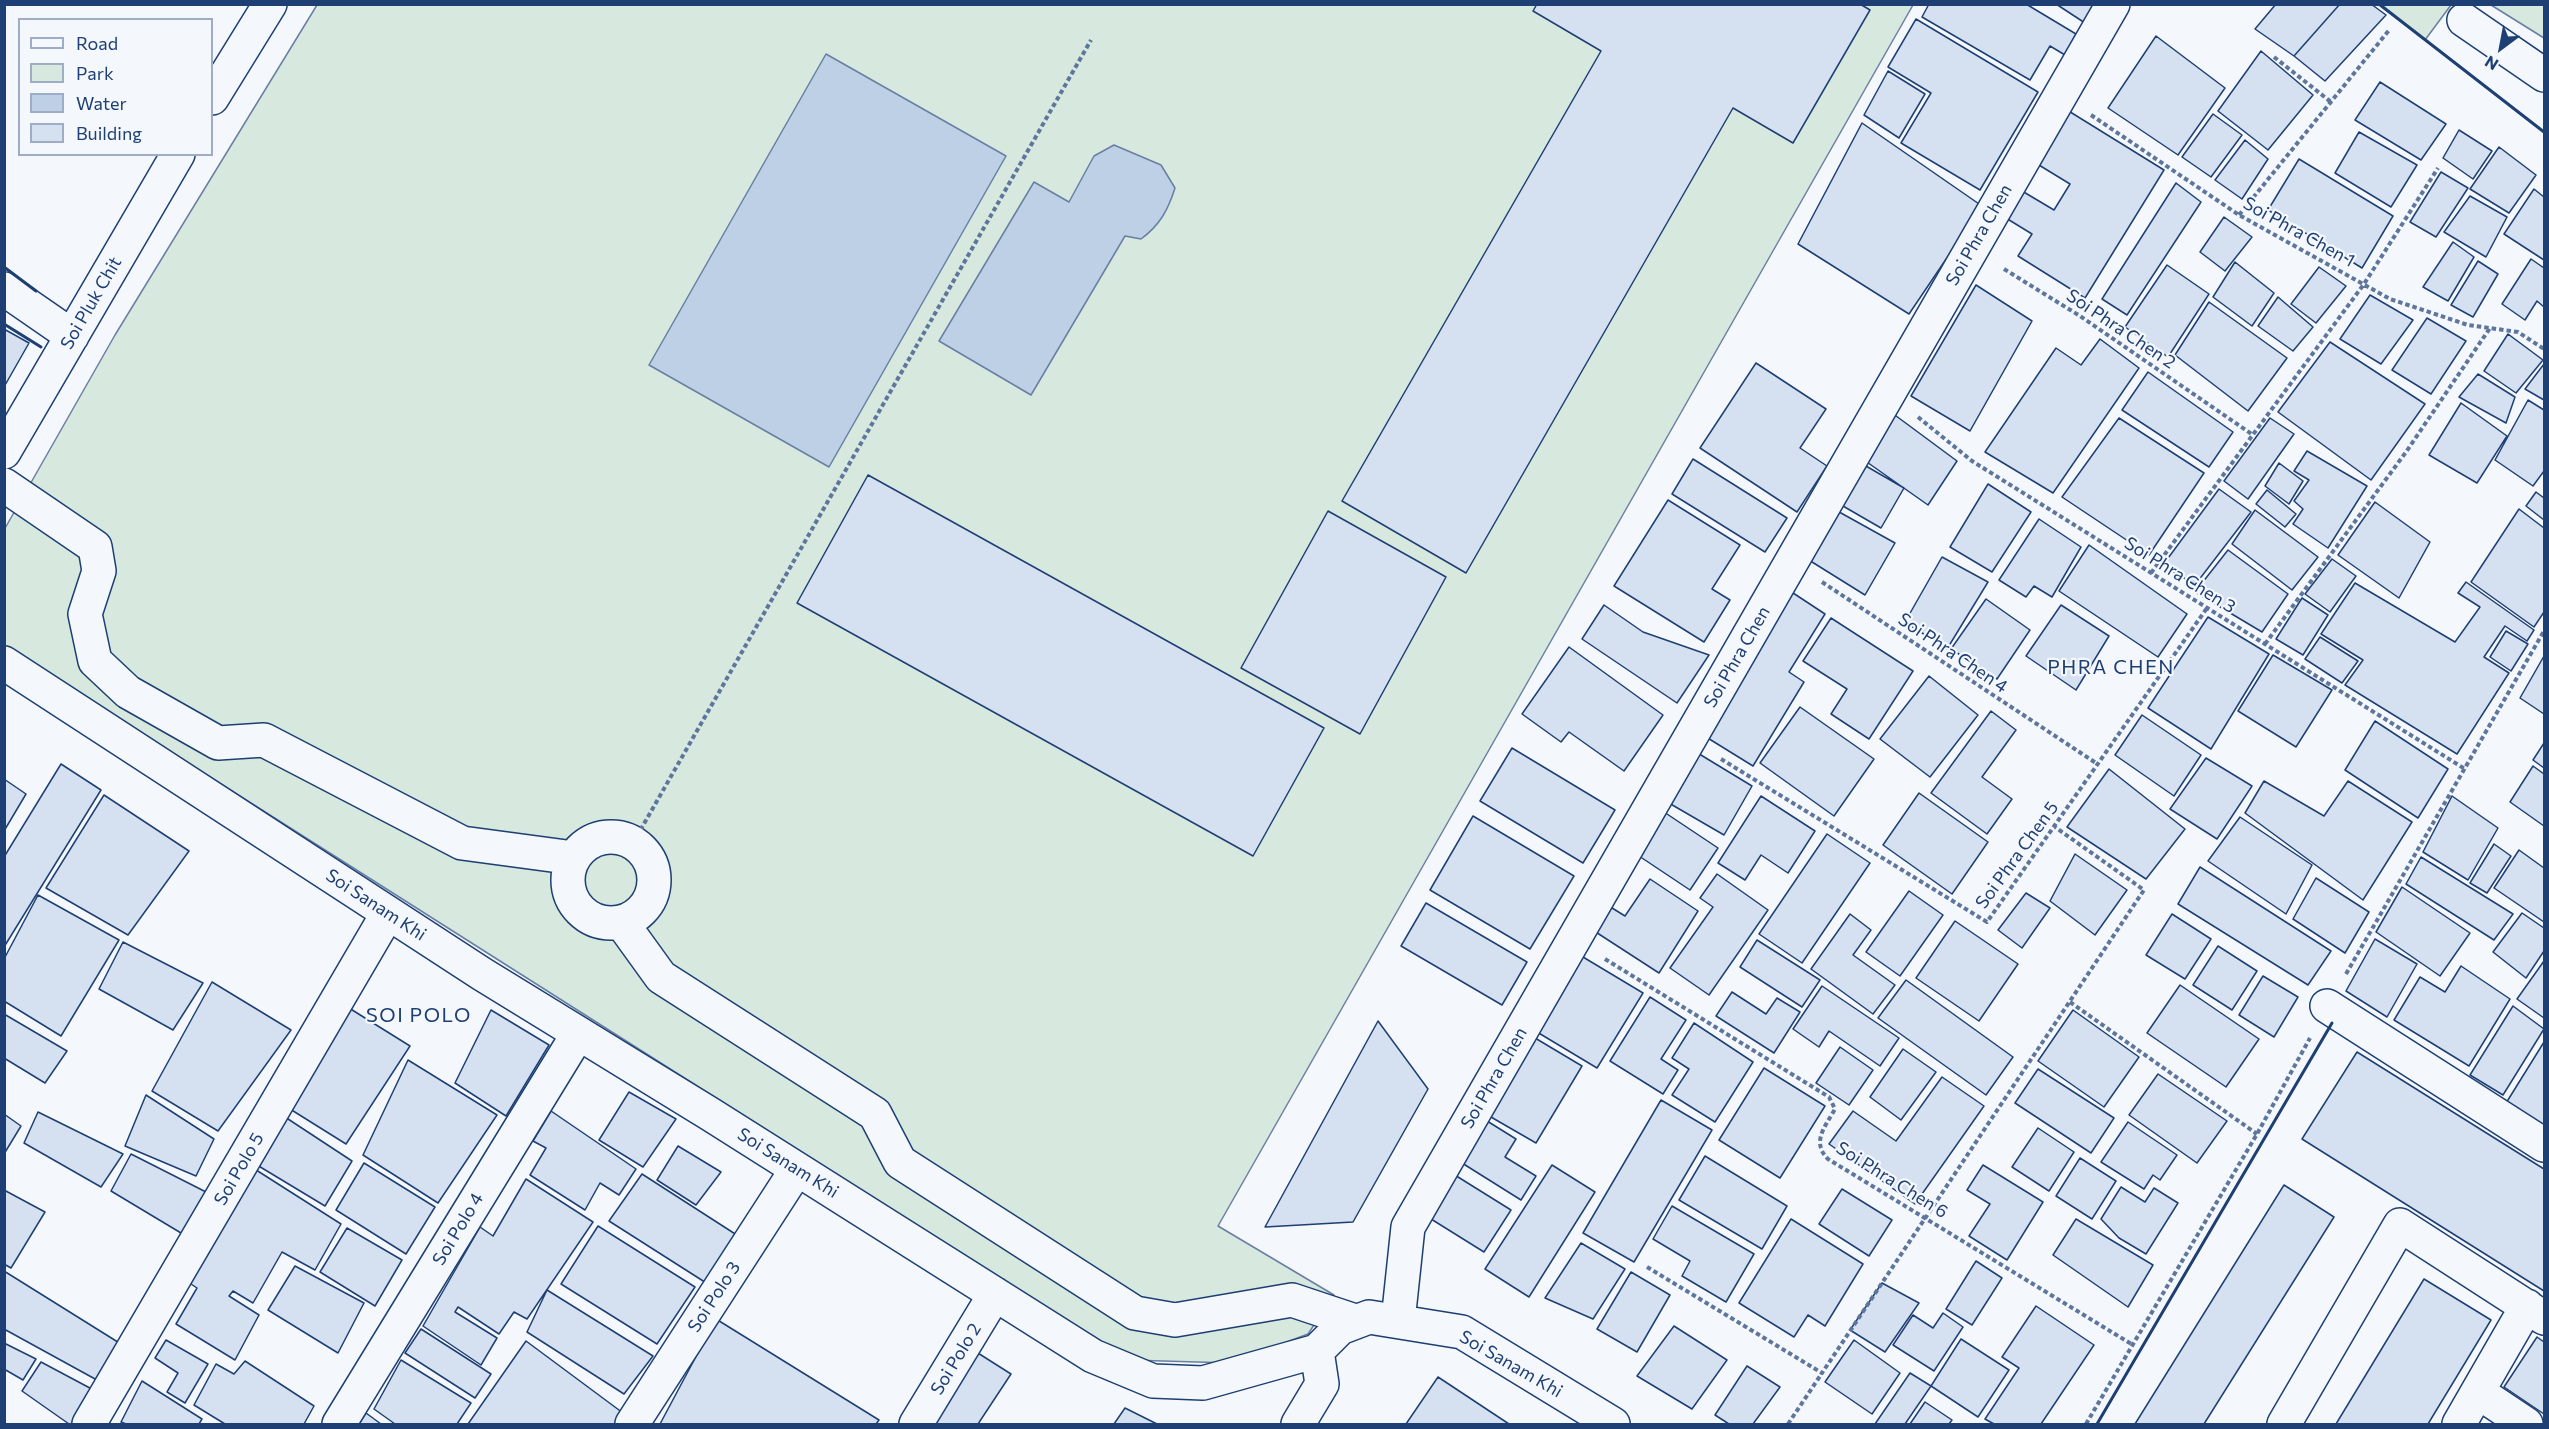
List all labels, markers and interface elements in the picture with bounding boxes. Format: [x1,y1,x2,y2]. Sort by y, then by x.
legend [18,18,213,156]
north arrow [2471,18,2531,78]
text: Road [76,32,118,54]
text: N [2481,52,2501,75]
text: Park [76,62,114,84]
text: Water [76,92,127,114]
text: Building [76,122,142,144]
street label: Soi Phra Chen [1941,181,2017,289]
street label: Soi Phra Chen 1 [2239,192,2359,272]
street label: Soi Pluk Chit [56,253,126,353]
street label: Soi Phra Chen 2 [2062,285,2180,373]
street label: Soi Phra Chen 3 [2120,532,2240,618]
street label: Soi Phra Chen [1699,603,1775,711]
street label: Soi Phra Chen 4 [1894,608,2012,698]
district label: PHRA CHEN [2047,655,2175,679]
street label: Soi Phra Chen 5 [1971,797,2063,913]
street label: Soi Sanam Khi [322,865,430,945]
district label: SOI POLO [366,1003,472,1027]
street label: Soi Phra Chen [1456,1024,1532,1132]
street label: Soi Sanam Khi [733,1123,843,1203]
street label: Soi Polo 5 [210,1129,268,1209]
street label: Soi Phra Chen 6 [1832,1137,1952,1223]
street label: Soi Polo 4 [428,1189,488,1269]
street label: Soi Polo 3 [683,1258,745,1336]
street label: Soi Polo 2 [926,1319,986,1399]
street label: Soi Sanam Khi [1456,1326,1566,1402]

